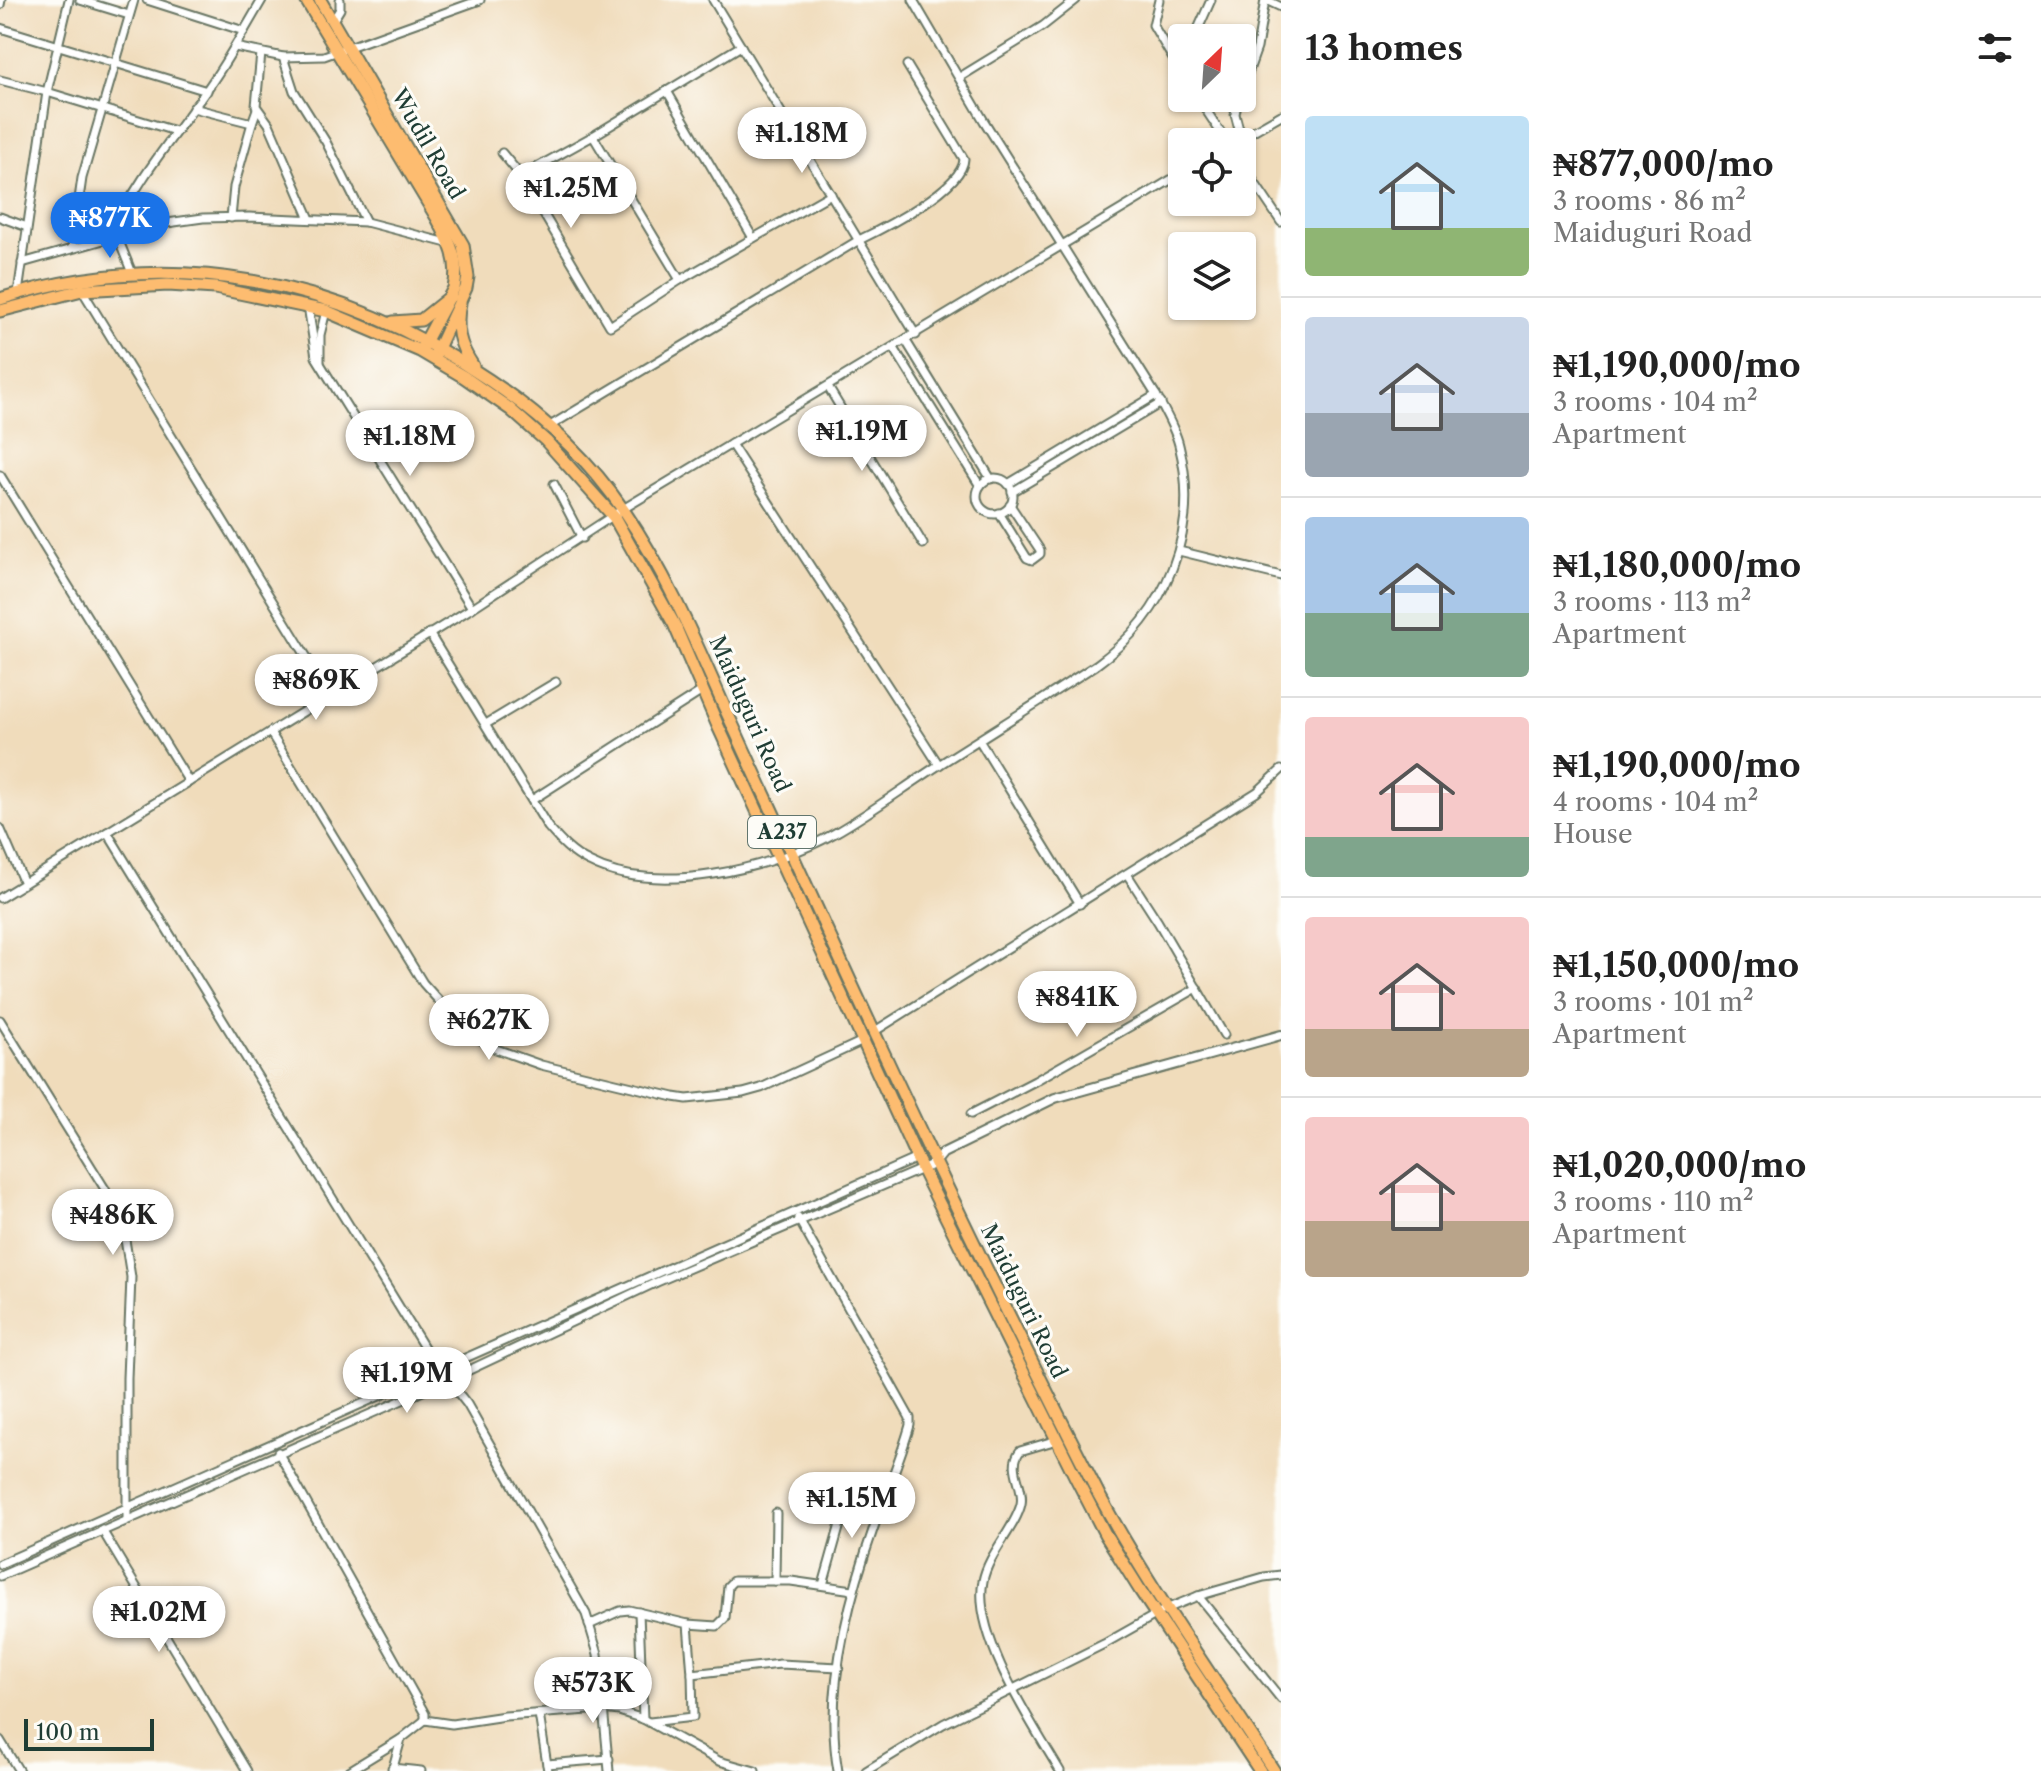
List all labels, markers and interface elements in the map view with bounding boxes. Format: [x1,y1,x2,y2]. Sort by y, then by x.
north arrow [1168,24,1256,112]
map controls [1168,24,1256,320]
icon: filters [1973,26,2017,70]
text: 13 homes [1305,27,1463,69]
street label: Wudil Road [385,83,471,204]
pin: ₦1.18M [737,107,867,175]
text: ₦1.18M [756,117,848,149]
button: locate [1168,128,1256,216]
text: ₦877,000/mo [1553,143,1774,185]
icon: home [1369,148,1465,244]
pin: ₦1.25M [506,162,636,230]
text: ₦1.25M [524,172,618,204]
text: 3 rooms · 86 m² [1553,185,1746,217]
pin: ₦877K [54,192,166,260]
text: ₦877K [69,202,151,234]
text: Maiduguri Road [1553,217,1752,249]
button: layers [1168,232,1256,320]
text: ₦1,190,000/mo [1553,344,1801,386]
icon: home [1369,349,1465,445]
text: 3 rooms · 104 m² [1553,386,1758,418]
pin: ₦1.19M [797,405,927,473]
pin: ₦1.18M [345,410,475,478]
text: ₦1.19M [816,415,908,447]
text: Apartment [1553,418,1686,450]
text: ₦1.18M [364,420,456,452]
text: ₦1,180,000/mo [1553,544,1801,586]
icon: home [1369,549,1465,645]
text: 3 rooms · 113 m² [1553,586,1751,618]
text: Apartment [1553,618,1686,650]
street label: Maiduguri Road [703,631,797,797]
pin: ₦869K [260,654,372,722]
text: ₦869K [273,664,359,696]
text: ₦1,190,000/mo [1553,744,1801,786]
icon: home [1369,749,1465,845]
text: 4 rooms · 104 m² [1553,786,1758,818]
road number: A237 [748,816,816,848]
text: House [1553,818,1633,850]
text: ₦1,150,000/mo [1553,944,1799,986]
icon: home [1369,949,1465,1045]
pin: ₦841K [1021,971,1133,1039]
text: ₦841K [1036,981,1118,1013]
text: 3 rooms · 101 m² [1553,986,1754,1018]
pin: ₦627K [433,994,545,1062]
text: ₦627K [447,1004,531,1036]
text: Apartment [1553,1018,1686,1050]
text: ₦1,020,000/mo [1553,1144,1806,1186]
icon: home [1369,1149,1465,1245]
text: 3 rooms · 110 m² [1553,1186,1754,1218]
pin: ₦486K [57,1189,169,1257]
text: ₦486K [70,1199,156,1231]
text: Apartment [1553,1218,1686,1250]
street label: Maiduguri Road [975,1219,1073,1383]
pin: ₦1.19M [342,1347,472,1415]
text: ₦1.19M [361,1357,453,1389]
pin: ₦1.15M [787,1472,917,1540]
text: ₦1.15M [806,1482,898,1514]
pin: ₦1.02M [94,1586,224,1654]
text: ₦1.02M [111,1596,207,1628]
pin: ₦573K [537,1657,649,1725]
text: ₦573K [552,1667,634,1699]
scale bar [24,1715,154,1751]
text: 100 m [36,1719,99,1746]

